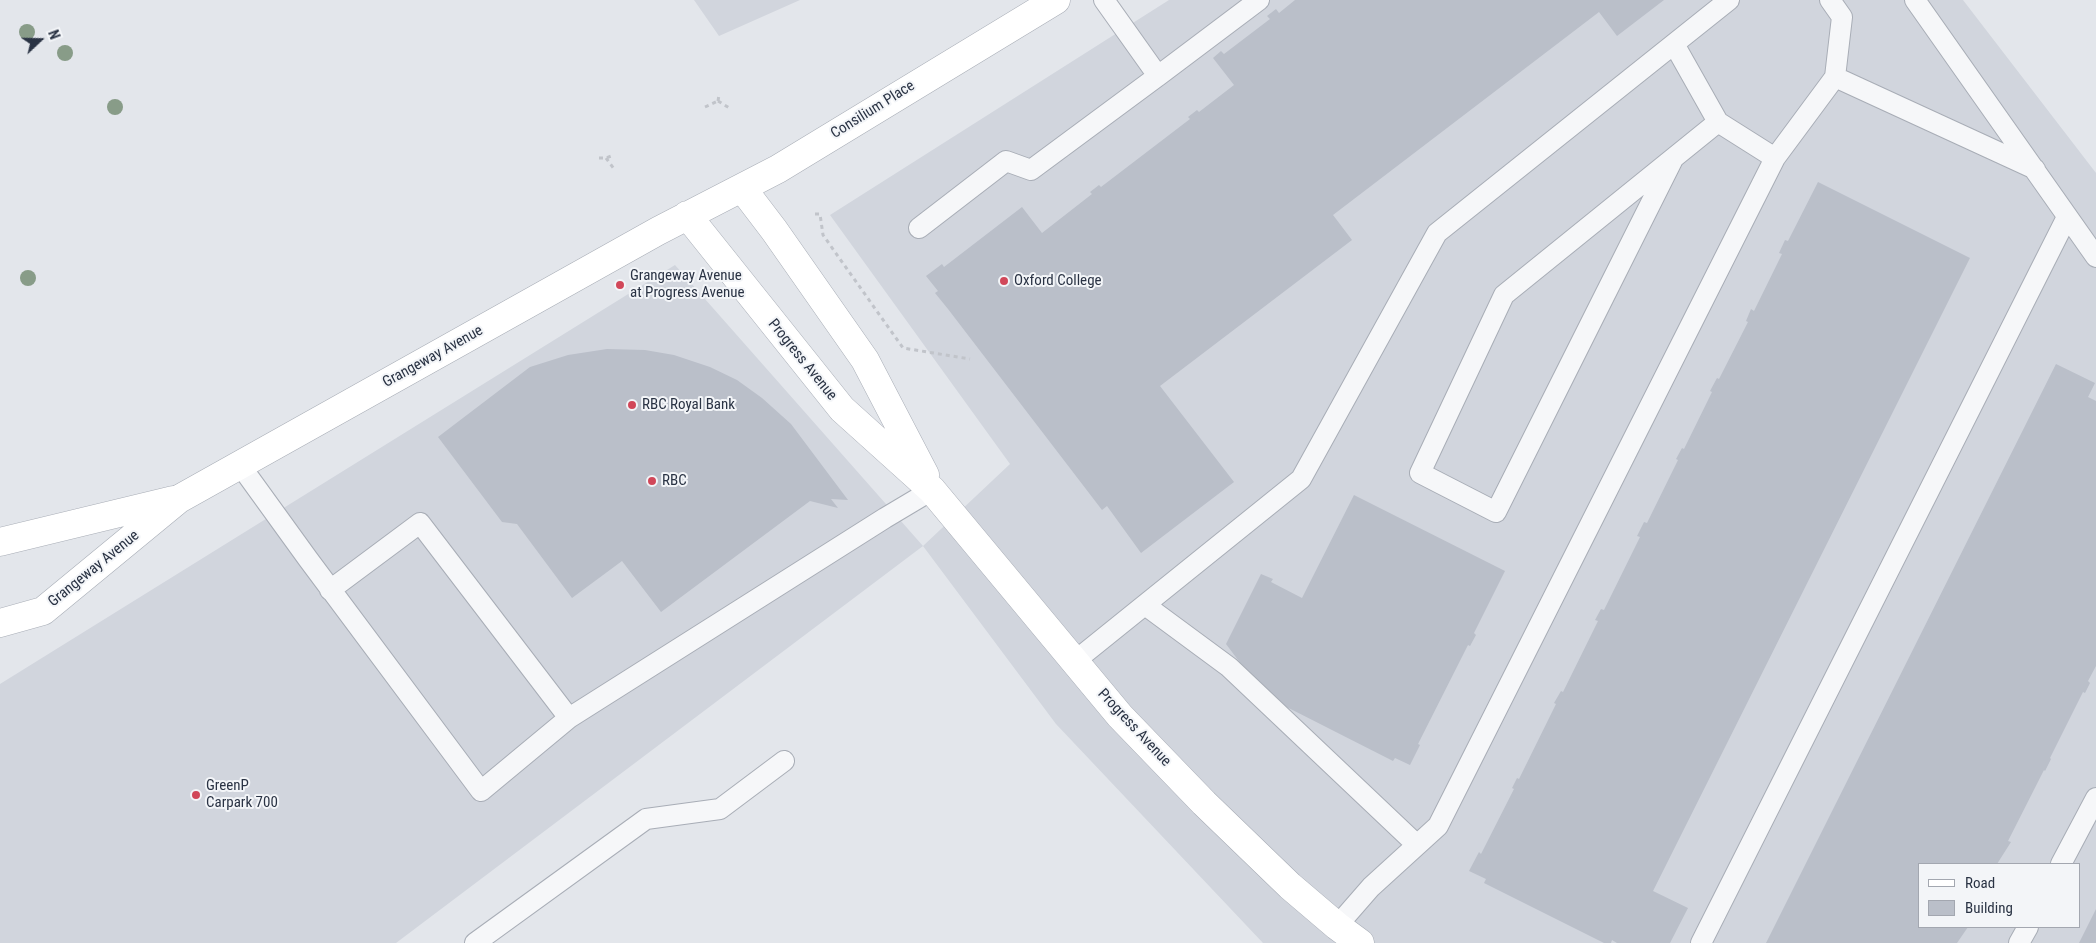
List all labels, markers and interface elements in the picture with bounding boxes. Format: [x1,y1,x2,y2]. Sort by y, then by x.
north arrow [15,15,65,65]
text: N [45,28,63,41]
street label: Consilium Place [828,77,918,143]
place label: Grangeway Avenue at Progress Avenue [630,267,744,302]
place label: Oxford College [1014,272,1102,290]
marker: Oxford College [998,275,1010,287]
marker: Grangeway Avenue at Progress Avenue [614,279,626,291]
street label: Progress Avenue [764,316,840,404]
street label: Grangeway Avenue [380,322,486,392]
place label: RBC Royal Bank [642,396,735,414]
marker: RBC Royal Bank [626,399,638,411]
place label: RBC [662,472,687,490]
marker: RBC [646,475,658,487]
street label: Grangeway Avenue [45,527,143,611]
street label: Progress Avenue [1094,686,1174,770]
place label: GreenP Carpark 700 [206,777,278,812]
marker: GreenP Carpark 700 [190,789,202,801]
legend [1918,863,2081,928]
text: Road [1965,874,1995,892]
text: Building [1965,899,2013,917]

